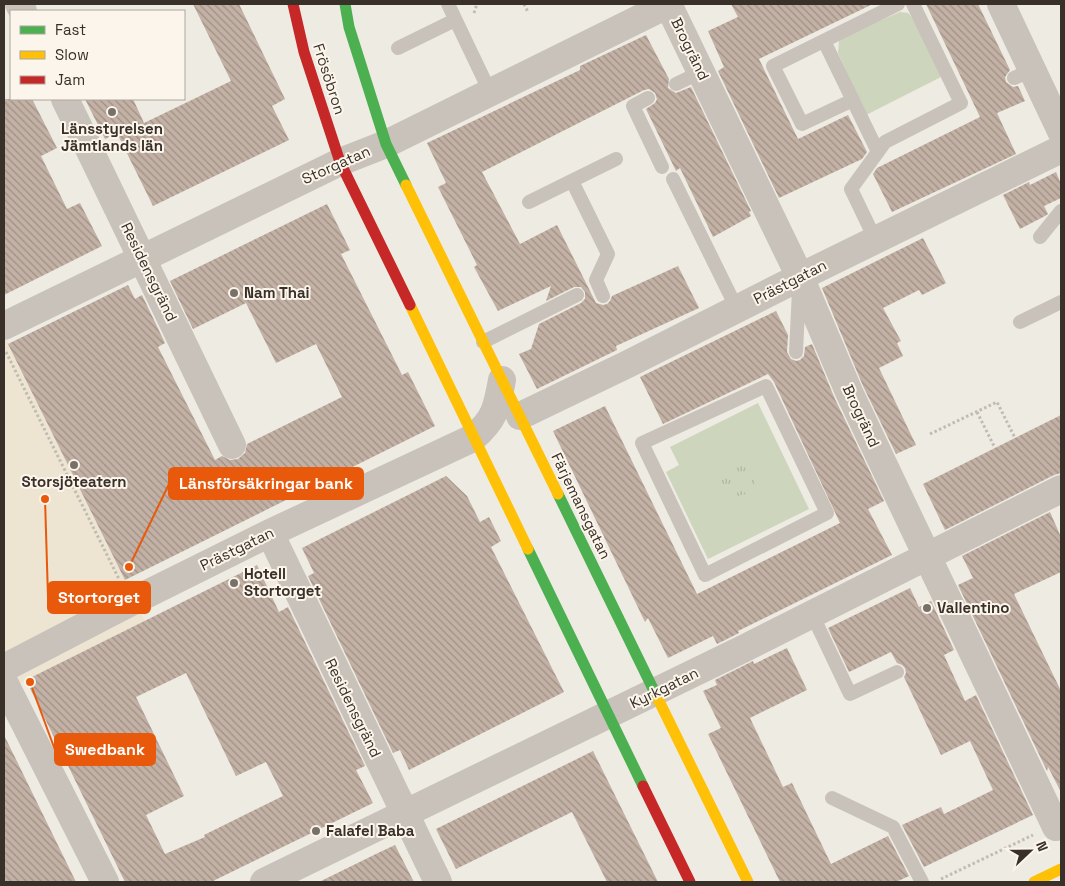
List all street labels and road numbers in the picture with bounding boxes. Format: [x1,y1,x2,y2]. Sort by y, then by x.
street label: Brogränd [667,14,714,83]
street label: Frösöbron [309,41,350,117]
street label: Storgatan [299,141,373,188]
street label: Residensgränd [117,219,182,325]
street label: Prästgatan [750,255,830,308]
street label: Brogränd [839,381,884,450]
street label: Färjemansgatan [547,450,615,562]
street label: Prästgatan [197,523,277,575]
street label: Residensgränd [321,655,386,761]
street label: Kyrkgatan [626,663,701,712]

